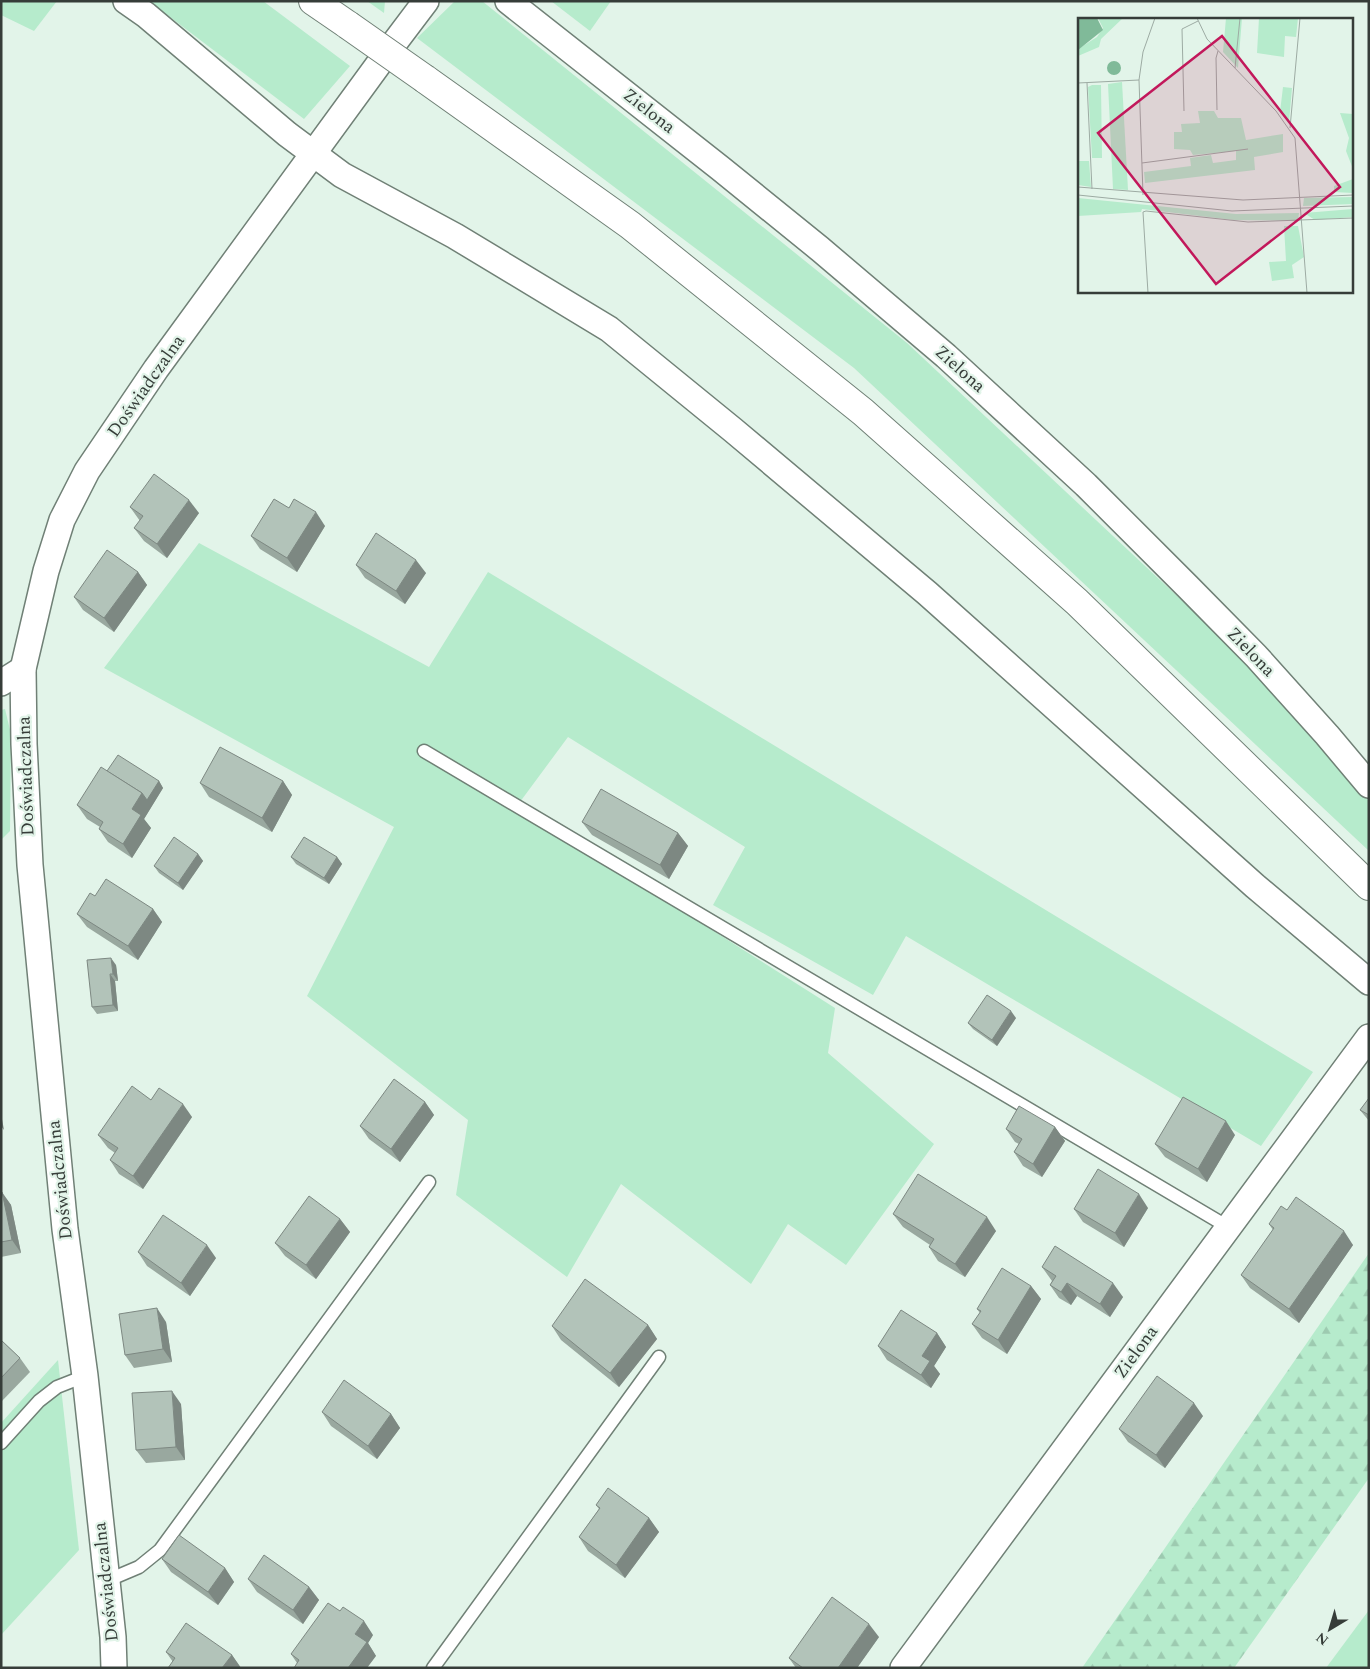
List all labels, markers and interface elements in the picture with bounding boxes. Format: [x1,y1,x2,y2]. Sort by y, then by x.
inset map [1078,18,1352,292]
street label: Zielona [617,82,681,140]
street label: Doświadczalna [101,329,192,443]
street label: Zielona [929,339,992,399]
street label: Zielona [1220,621,1282,683]
street label: Doświadczalna [10,715,42,836]
street label: Doświadczalna [40,1119,80,1241]
street label: Zielona [1107,1320,1165,1384]
street label: Doświadczalna [86,1521,126,1643]
north arrow [1305,1604,1355,1654]
text: N [1311,1627,1333,1651]

